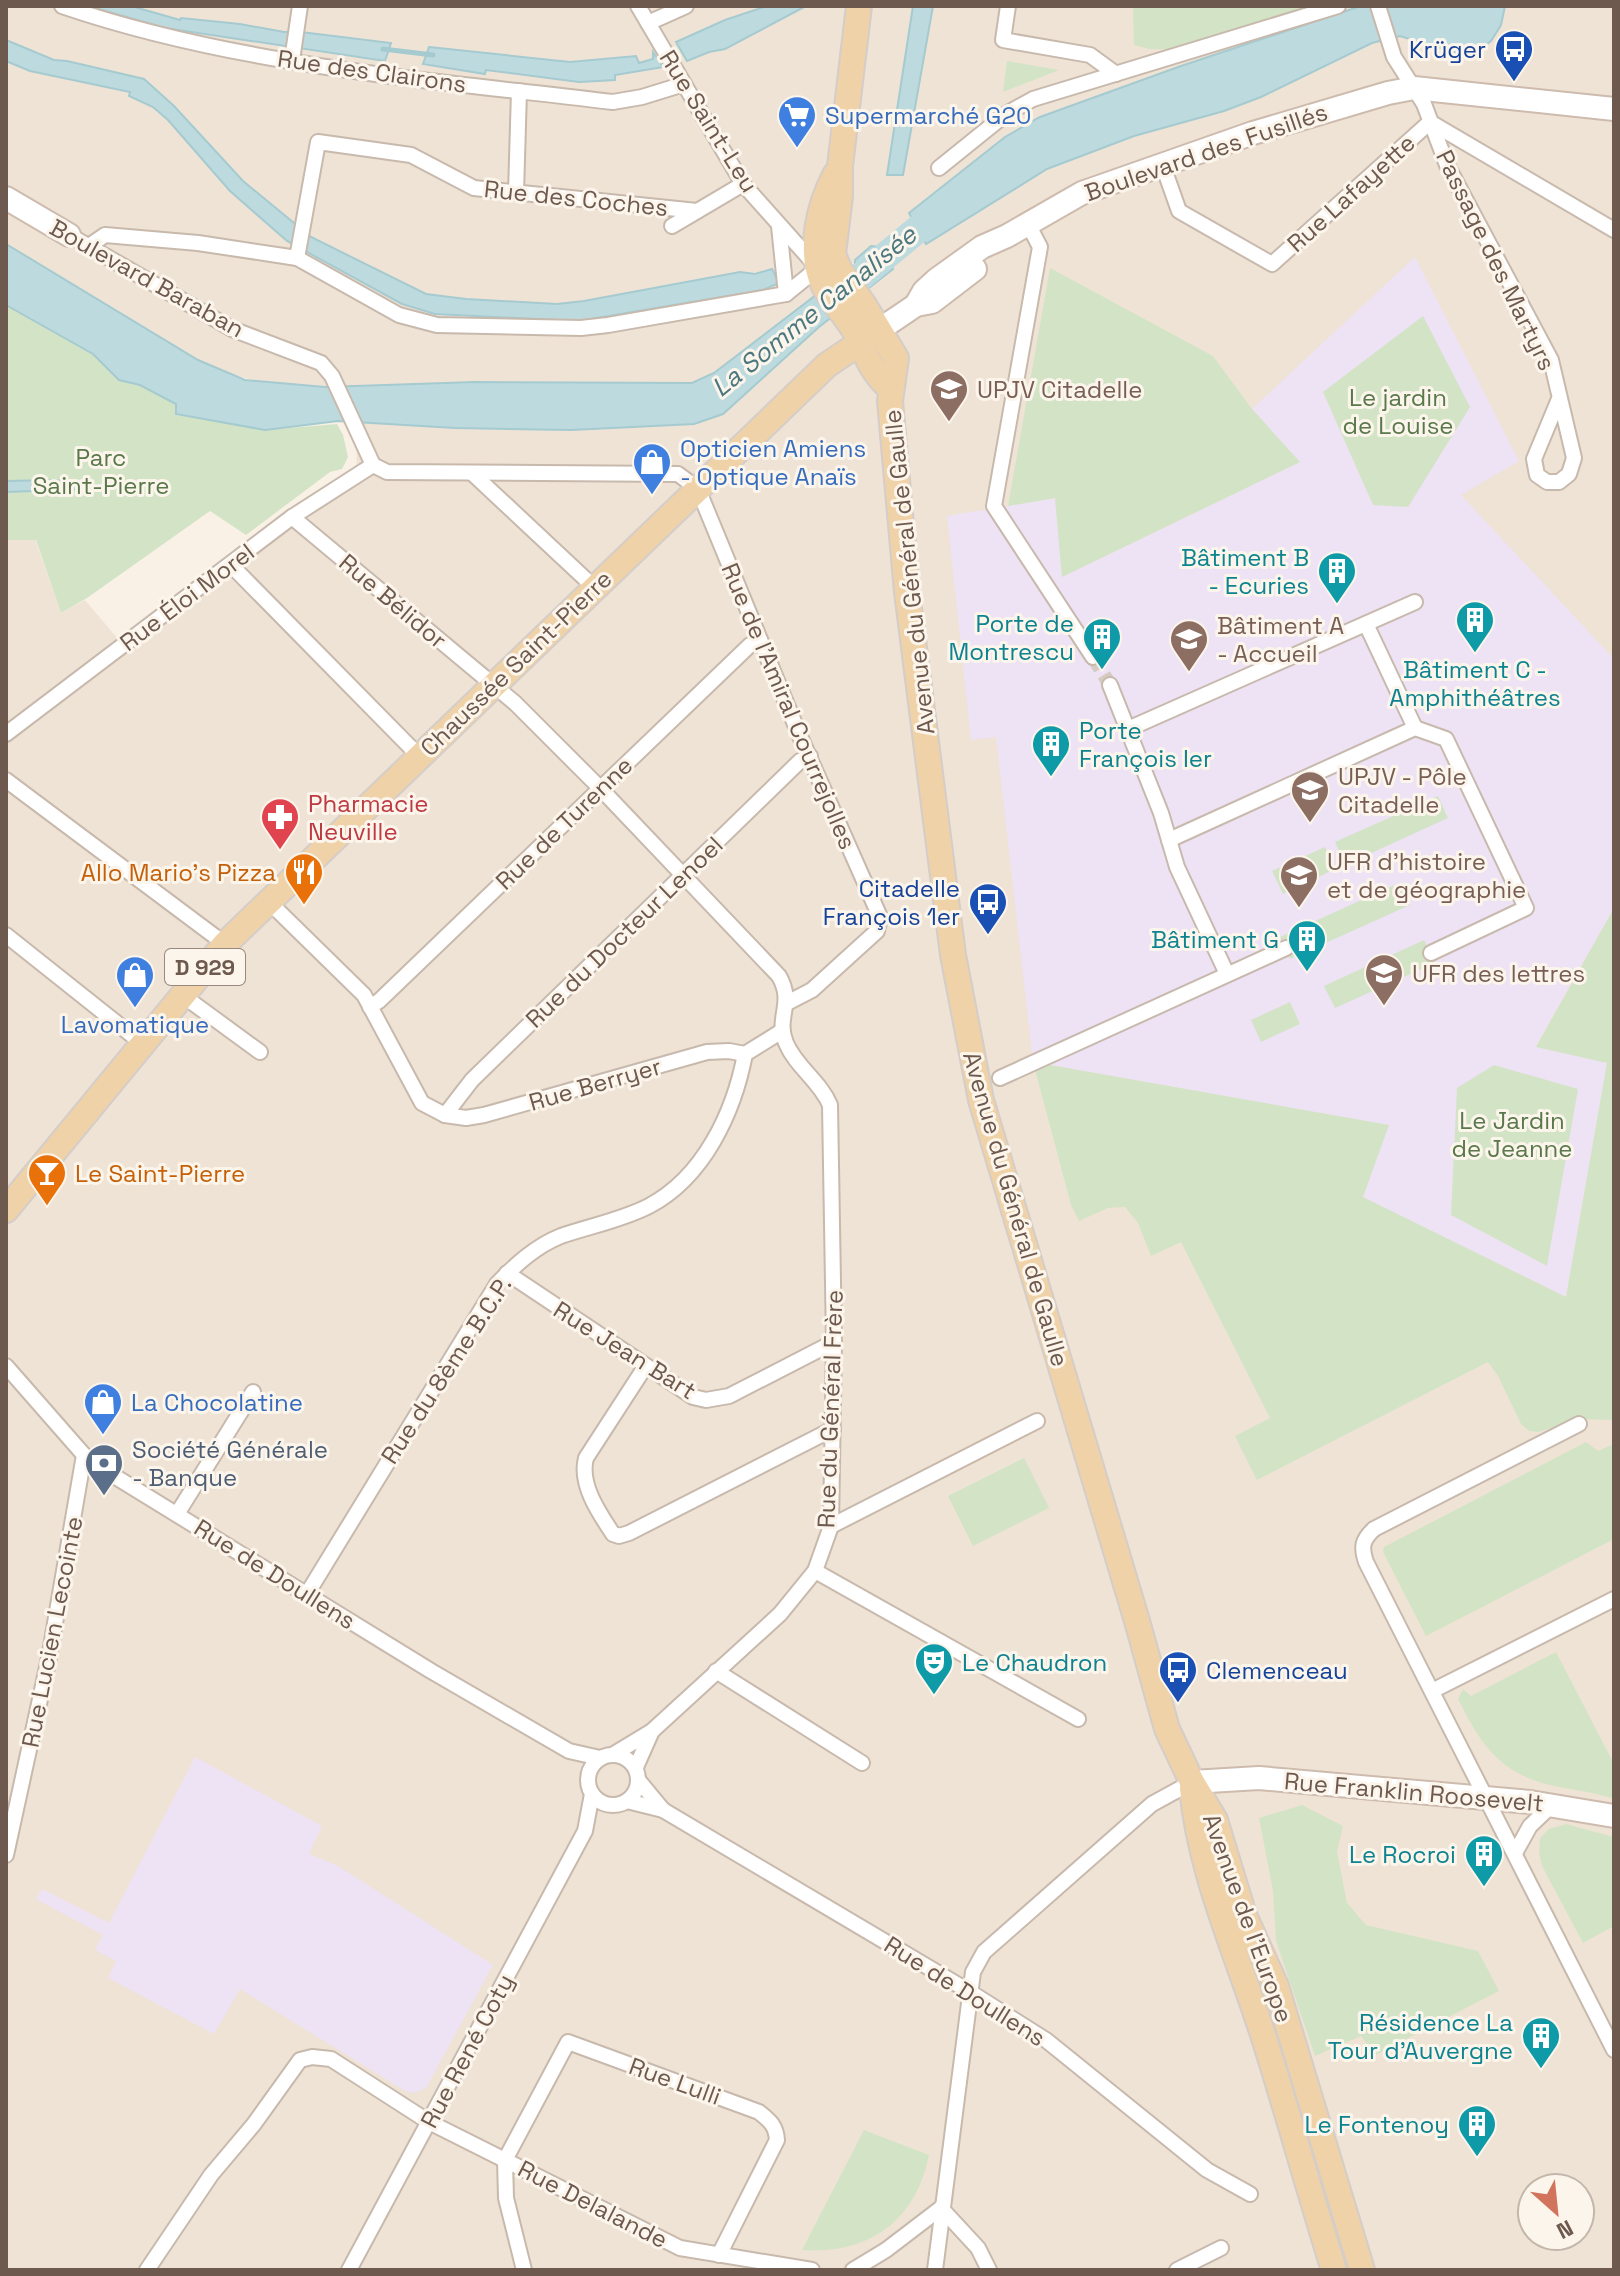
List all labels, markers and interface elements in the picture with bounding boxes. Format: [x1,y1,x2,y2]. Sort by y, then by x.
bus stop icon: Krüger [1493,28,1535,83]
place label: Krüger [1409,34,1486,65]
street label: Rue des Clairons [276,42,468,100]
street label: Rue Saint-Leu [653,44,765,198]
supermarket icon: Supermarché G20 [776,94,818,149]
street label: Boulevard des Fusillés [1080,96,1332,208]
place label: Supermarché G20 [825,100,1031,131]
street label: Rue Lafayette [1280,127,1422,259]
street label: Passage des Martyrs [1429,145,1563,375]
street label: Rue des Coches [482,173,670,223]
street label: Boulevard Baraban [44,212,250,344]
water label: La Somme Canalisée [704,217,925,404]
school or university icon: UPJV Citadelle [928,368,970,423]
place label: UPJV Citadelle [977,374,1142,405]
park label: Le jardin de Louise [1342,382,1454,441]
street label: Avenue du Général de Gaulle [877,408,941,736]
place label: Opticien Amiens - Optique Anaïs [680,433,866,492]
shop icon: Opticien Amiens - Optique Anaïs [631,441,673,496]
park label: Parc Saint-Pierre [33,442,169,501]
street label: Rue Éloi Morel [113,536,261,658]
place label: Bâtiment B - Ecuries [1181,542,1309,601]
street label: Rue Bélidor [333,547,453,655]
building icon: Bâtiment B - Ecuries [1316,550,1358,605]
street label: Rue de l'Amiral Courrejolles [715,558,863,854]
street label: Chaussée Saint-Pierre [414,563,618,763]
building icon: Bâtiment C - Amphithéâtres [1454,599,1496,654]
place label: Porte de Montrescu [948,608,1074,667]
place label: Bâtiment A - Accueil [1217,610,1344,669]
building icon: Porte de Montrescu [1081,616,1123,671]
school or university icon: Bâtiment A - Accueil [1168,618,1210,673]
place label: Bâtiment C - Amphithéâtres [1389,654,1561,713]
place label: Porte François Ier [1079,715,1212,774]
building icon: Porte François Ier [1030,723,1072,778]
street label: Rue de Turenne [489,750,639,896]
place label: UPJV - Pôle Citadelle [1338,761,1467,820]
school or university icon: UPJV - Pôle Citadelle [1289,769,1331,824]
place label: Pharmacie Neuville [308,788,429,847]
pharmacy icon: Pharmacie Neuville [259,796,301,851]
street label: Rue du Docteur Lenoel [519,830,729,1034]
place label: UFR d'histoire et de géographie [1327,846,1526,905]
restaurant icon: Allo Mario's Pizza [283,851,325,906]
school or university icon: UFR d'histoire et de géographie [1278,854,1320,909]
place label: Allo Mario's Pizza [81,857,276,888]
place label: Citadelle François 1er [823,873,960,932]
bus stop icon: Citadelle François 1er [967,881,1009,936]
building icon: Bâtiment G [1286,918,1328,973]
place label: Bâtiment G [1151,924,1279,955]
road number: D 929 [165,949,245,985]
school or university icon: UFR des lettres [1363,952,1405,1007]
shop icon: Lavomatique [114,954,156,1009]
place label: UFR des lettres [1412,958,1585,989]
place label: Lavomatique [61,1009,209,1040]
street label: Avenue du Général de Gaulle [956,1048,1076,1370]
street label: Rue Berryer [525,1050,665,1118]
park label: Le Jardin de Jeanne [1451,1105,1573,1164]
bar icon: Le Saint-Pierre [26,1152,68,1207]
place label: Le Saint-Pierre [75,1158,245,1189]
street label: Rue du 8ème B.C.P. [374,1270,518,1470]
street label: Rue du Général Frère [810,1289,850,1529]
street label: Rue Jean Bart [548,1294,702,1406]
shop icon: La Chocolatine [82,1381,124,1436]
place label: La Chocolatine [131,1387,303,1418]
place label: Société Générale - Banque [132,1434,328,1493]
bank icon: Société Générale - Banque [83,1442,125,1497]
street label: Rue de Doullens [188,1512,362,1636]
street label: Rue Lucien Lecointe [14,1514,90,1750]
theatre icon: Le Chaudron [913,1641,955,1696]
place label: Le Chaudron [962,1647,1107,1678]
bus stop icon: Clemenceau [1157,1649,1199,1704]
place label: Clemenceau [1206,1655,1348,1686]
street label: Rue Franklin Roosevelt [1283,1765,1545,1819]
street label: Avenue de l'Europe [1196,1809,1300,2027]
building icon: Le Rocroi [1463,1833,1505,1888]
place label: Le Rocroi [1349,1839,1456,1870]
street label: Rue de Doullens [878,1929,1052,2053]
street label: Rue René Coty [413,1969,521,2133]
place label: Résidence La Tour d'Auvergne [1328,2007,1513,2066]
building icon: Résidence La Tour d'Auvergne [1520,2015,1562,2070]
street label: Rue Lulli [625,2050,725,2112]
building icon: Le Fontenoy [1456,2103,1498,2158]
place label: Le Fontenoy [1305,2109,1449,2140]
street label: Rue Delalande [513,2153,673,2255]
north arrow [1516,2172,1596,2252]
text: N [1552,2214,1578,2246]

